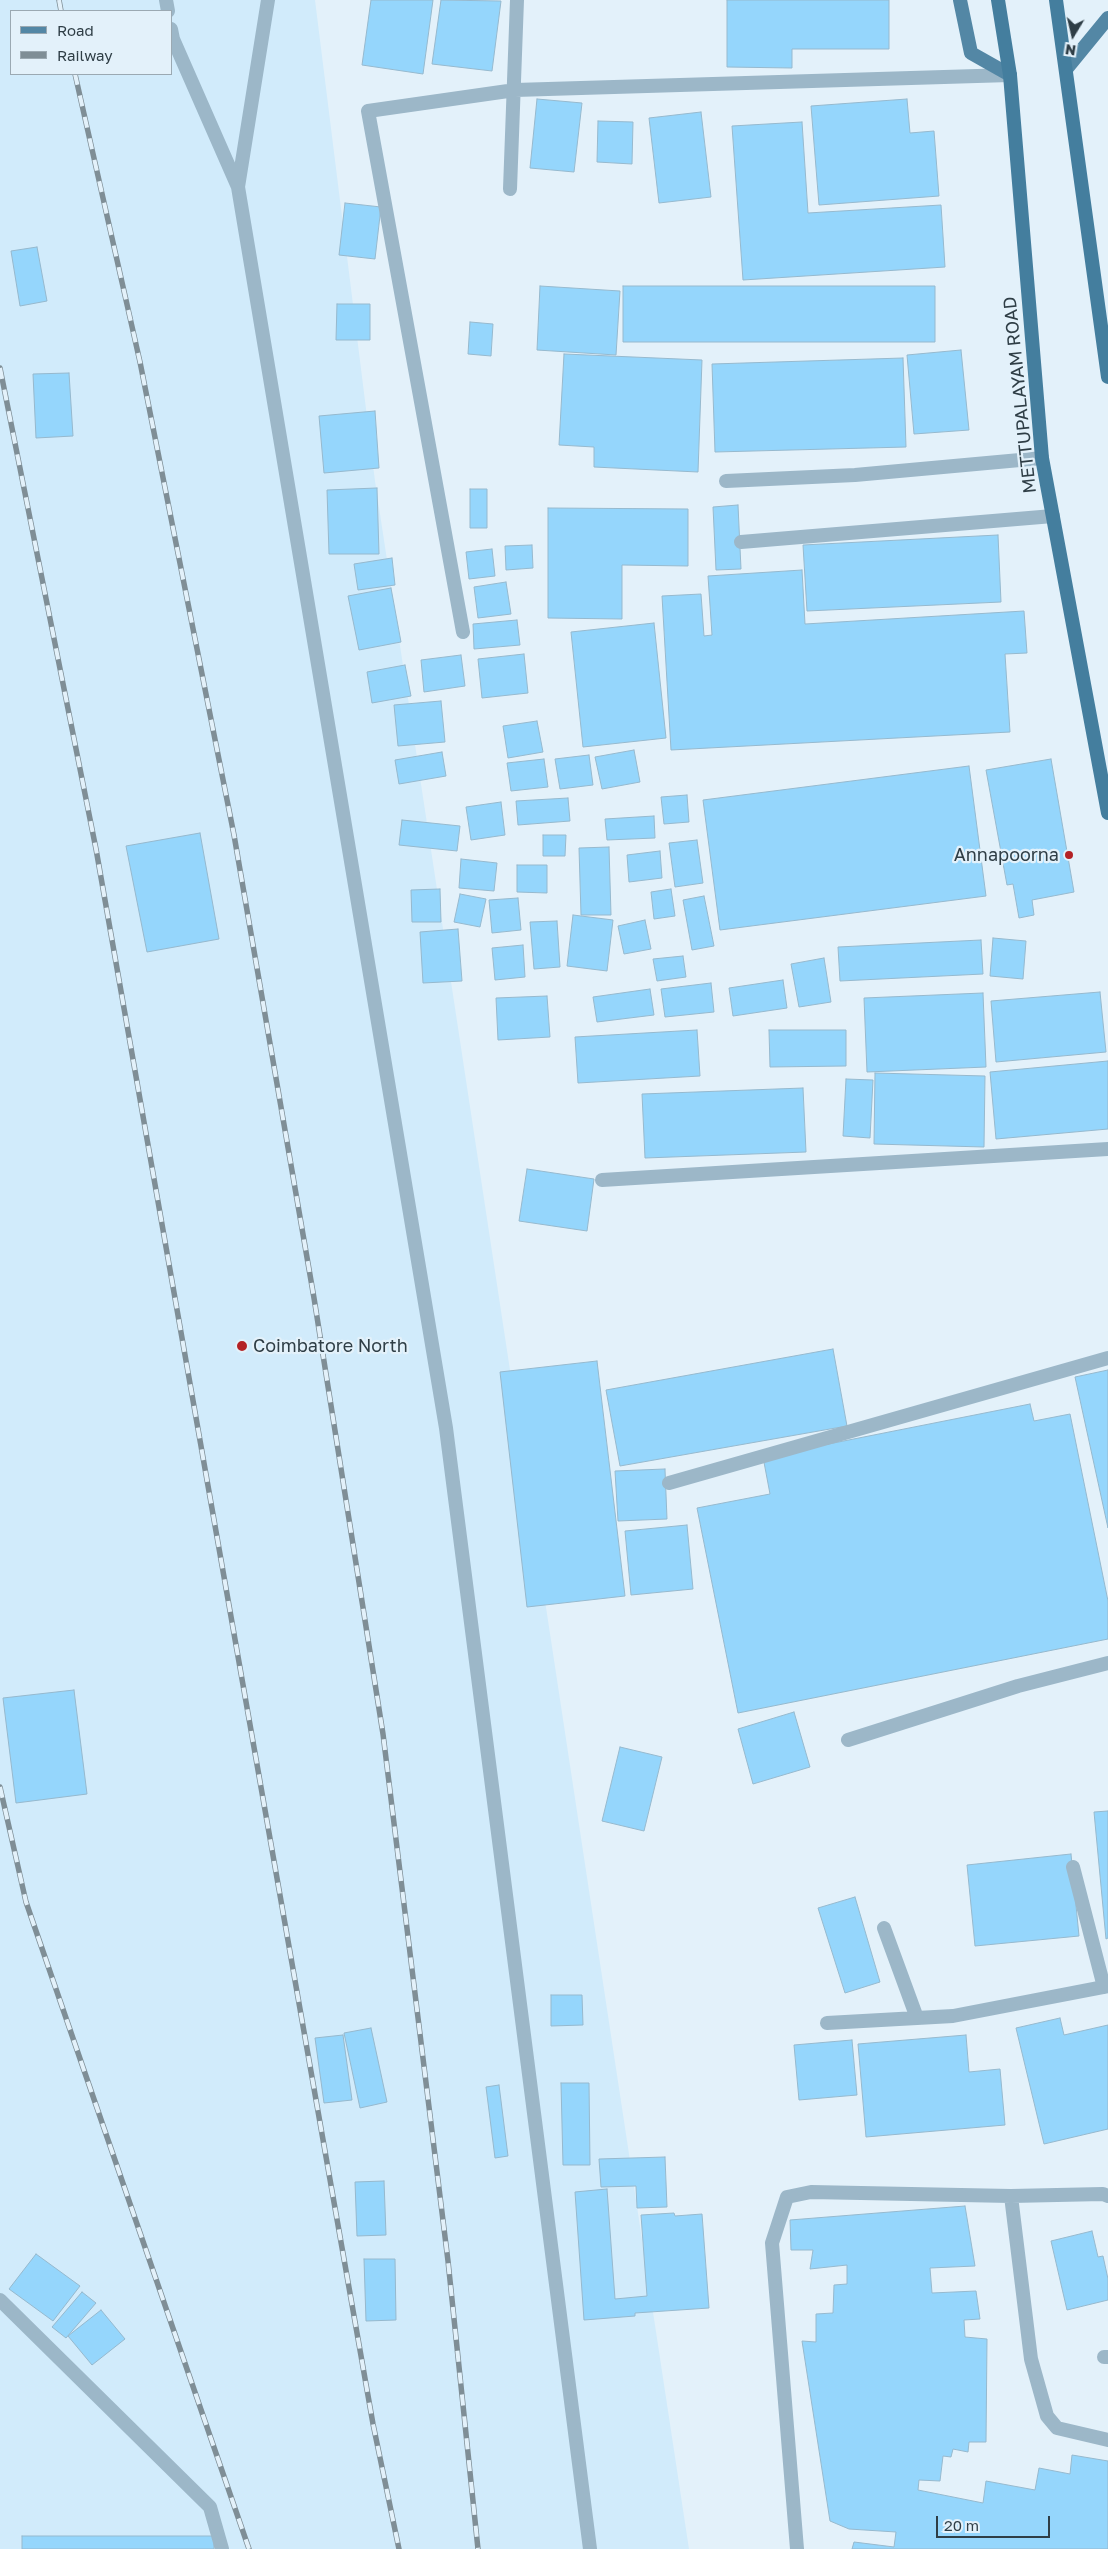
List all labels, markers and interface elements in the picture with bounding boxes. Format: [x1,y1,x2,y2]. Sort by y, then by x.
legend [10,10,172,75]
north arrow [1048,10,1098,60]
text: Road [57,21,94,39]
text: N [1064,41,1077,60]
text: Railway [57,46,113,64]
street label: METTUPALAYAM ROAD [999,295,1041,495]
place label: Annapoorna [954,844,1059,866]
marker: Annapoorna [1063,849,1075,861]
place label: Coimbatore North [253,1335,408,1357]
marker: Coimbatore North [235,1339,249,1353]
scale bar [938,2506,1052,2538]
text: 20 m [944,2516,979,2534]

